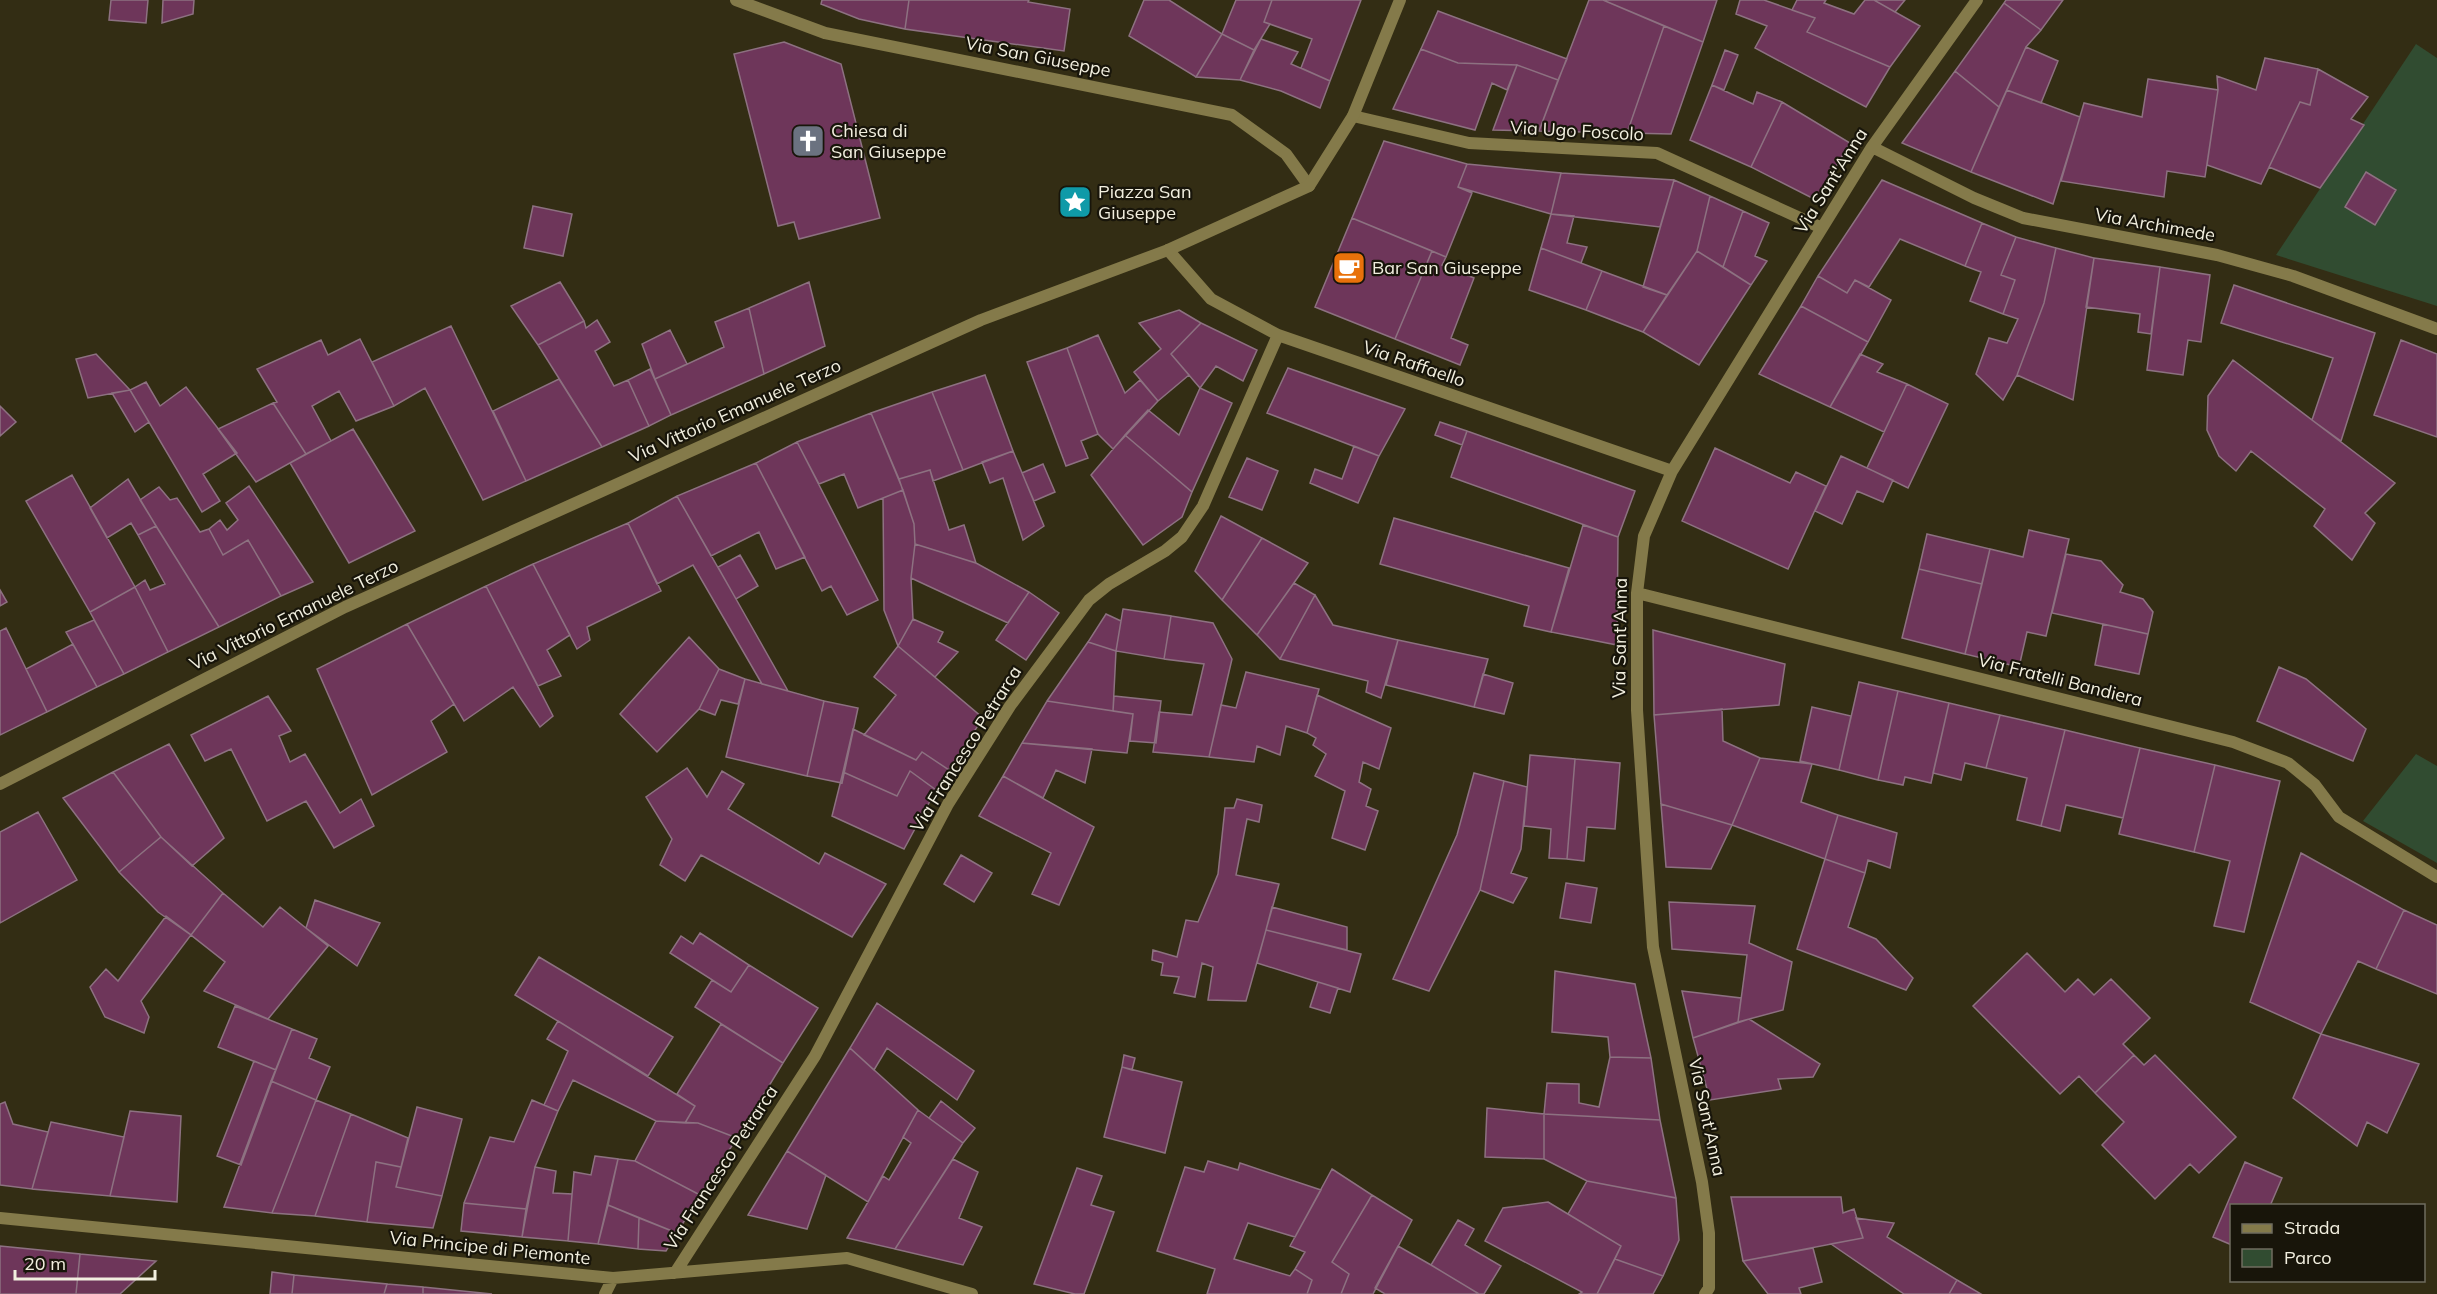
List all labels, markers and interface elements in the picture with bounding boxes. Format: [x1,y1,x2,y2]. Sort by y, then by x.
street label: Via San Giuseppe [963,31,1113,82]
street label: Via Ugo Foscolo [1510,116,1644,145]
place label: Chiesa di San Giuseppe [831,119,946,163]
church icon: Chiesa di San Giuseppe [790,123,826,159]
street label: Via Sant'Anna [1789,124,1872,238]
place label: Piazza San Giuseppe [1098,180,1191,224]
place icon: Piazza San Giuseppe [1057,184,1093,220]
street label: Via Archimede [2093,203,2217,246]
cafe icon: Bar San Giuseppe [1331,250,1367,286]
place label: Bar San Giuseppe [1372,256,1521,279]
street label: Via Raffaello [1360,335,1468,392]
street label: Via Vittorio Emanuele Terzo [625,353,844,468]
street label: Via Vittorio Emanuele Terzo [186,554,402,675]
street label: Via Sant'Anna [1607,578,1632,698]
street label: Via Fratelli Bandiera [1975,648,2145,711]
street label: Via Francesco Petrarca [905,661,1026,836]
street label: Via Sant'Anna [1684,1056,1731,1178]
street label: Via Francesco Petrarca [659,1081,782,1254]
legend [2230,1204,2425,1282]
text: Strada [2284,1216,2340,1239]
street label: Via Principe di Piemonte [388,1226,592,1269]
scale bar [15,1243,154,1281]
text: Parco [2284,1246,2332,1269]
text: 20 m [24,1252,66,1275]

